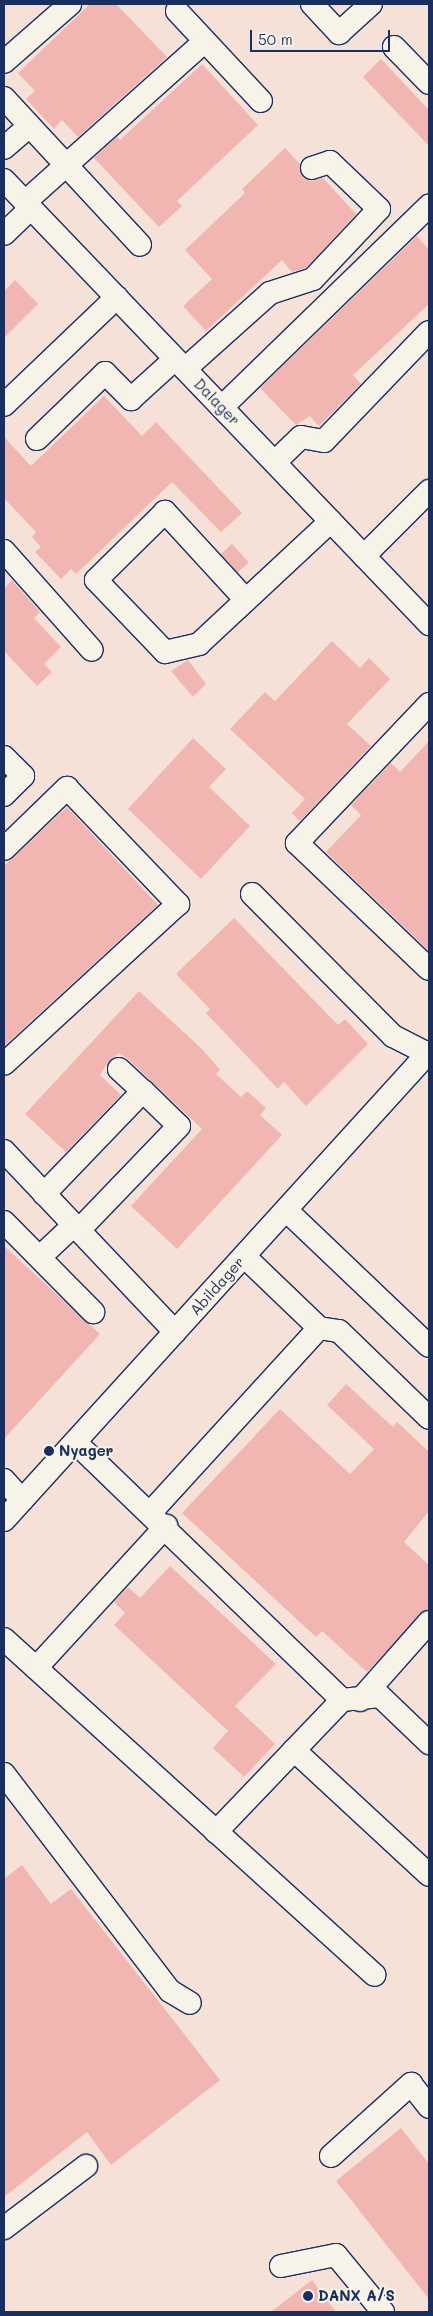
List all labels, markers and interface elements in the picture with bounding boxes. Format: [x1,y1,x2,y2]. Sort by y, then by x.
scale bar [253,20,393,52]
text: 50 m [258,29,293,49]
street label: Dalager [190,375,244,429]
street label: Abildager [186,1253,248,1319]
place label: Nyager [59,1442,113,1460]
marker: Nyager [43,1445,55,1457]
place label: DANX A/S [318,2287,395,2305]
marker: DANX A/S [302,2290,314,2302]

